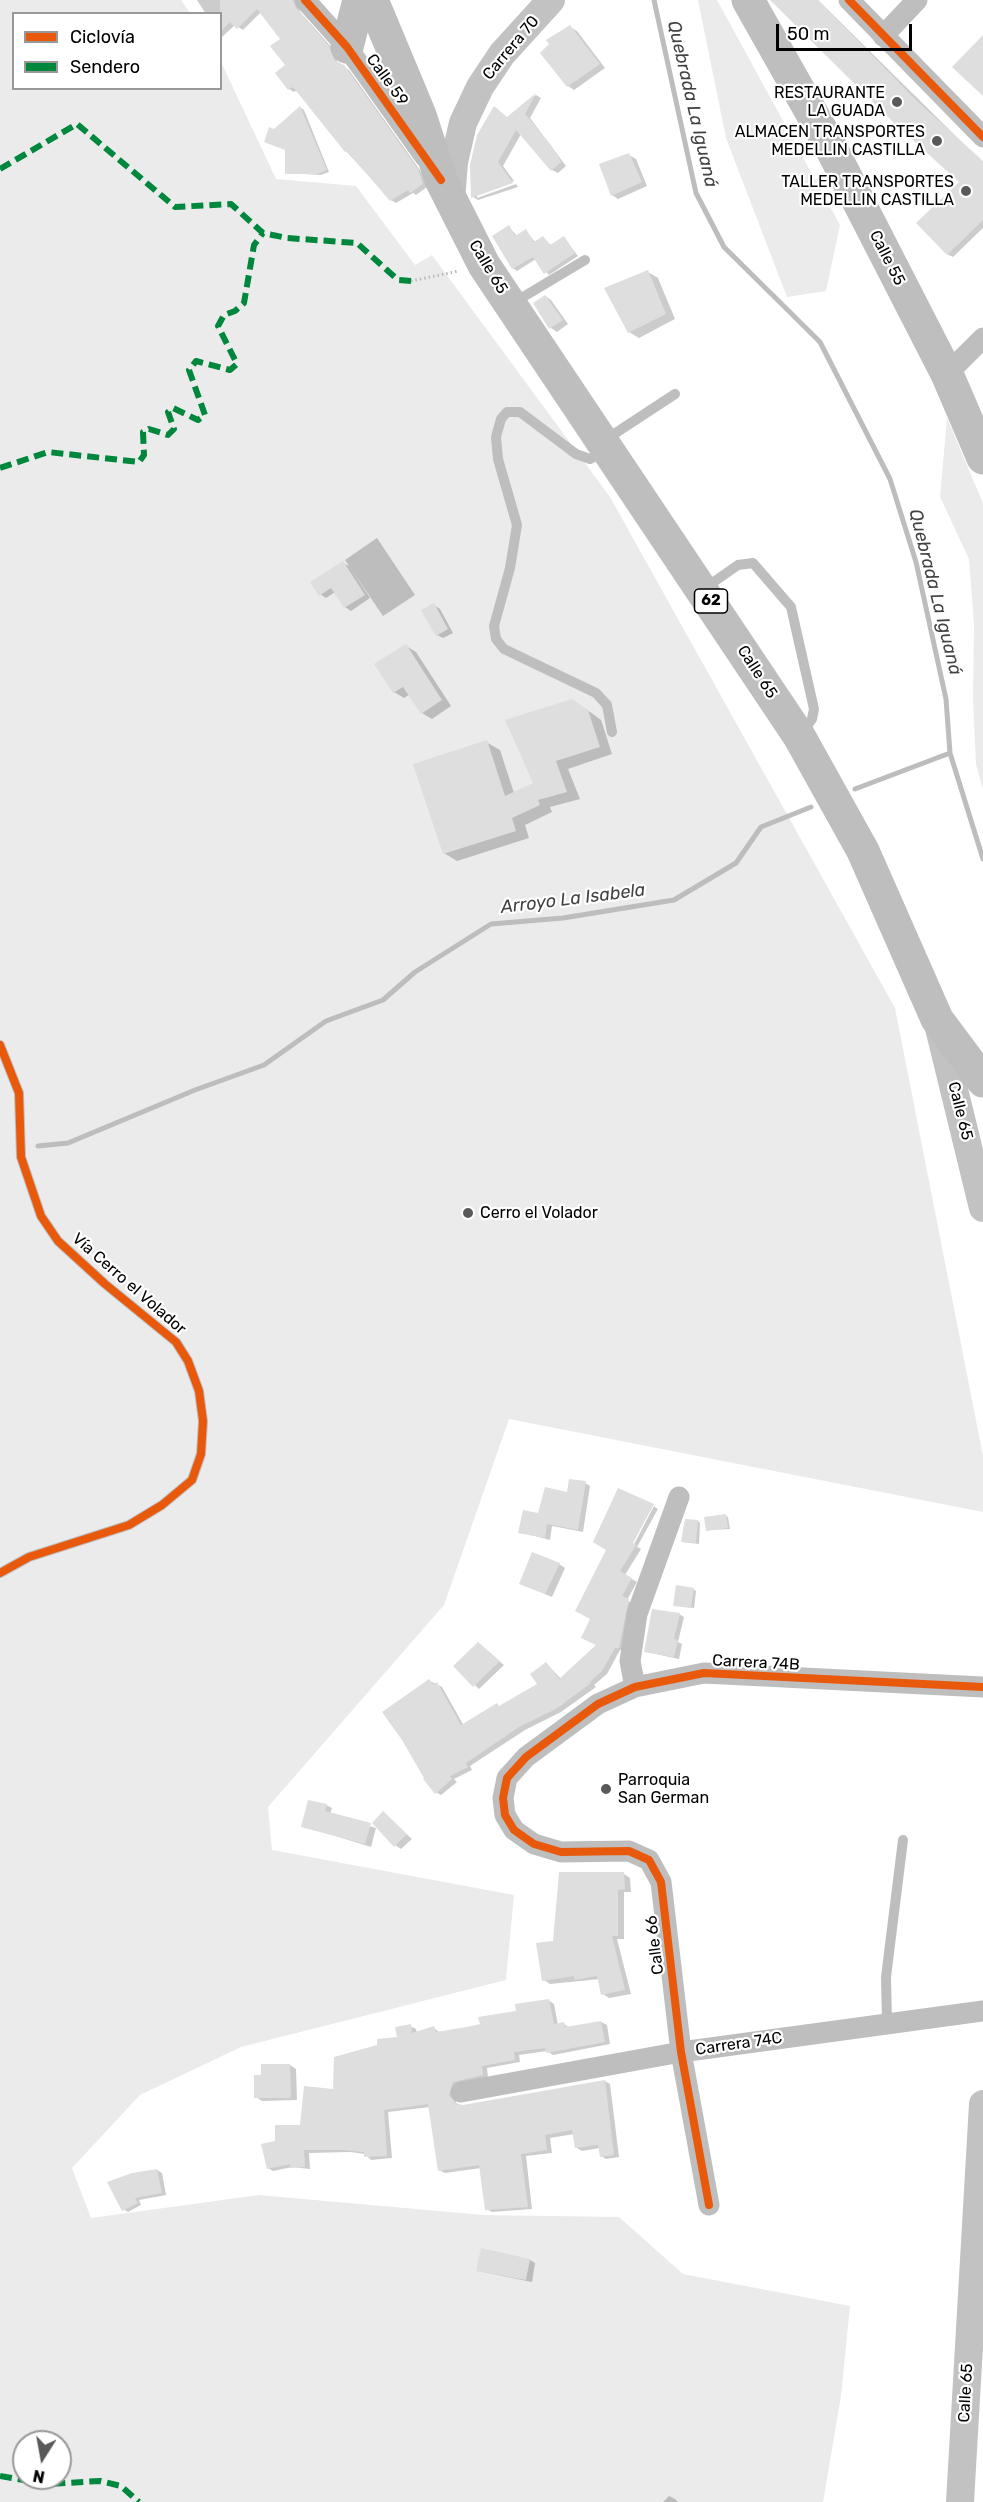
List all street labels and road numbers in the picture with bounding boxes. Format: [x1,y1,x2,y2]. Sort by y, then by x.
street label: Carrera 70 [479,12,543,84]
street label: Calle 59 [362,50,412,110]
street label: Calle 55 [865,227,909,289]
street label: Calle 65 [465,237,511,297]
road number: 62 [694,589,728,613]
street label: Calle 65 [733,642,781,702]
street label: Calle 65 [944,1080,976,1142]
street label: Vía Cerro el Volador [68,1229,190,1339]
street label: Carrera 74B [712,1651,800,1675]
street label: Calle 66 [642,1914,668,1976]
street label: Carrera 74C [694,2028,784,2060]
street label: Calle 65 [955,2363,977,2423]

